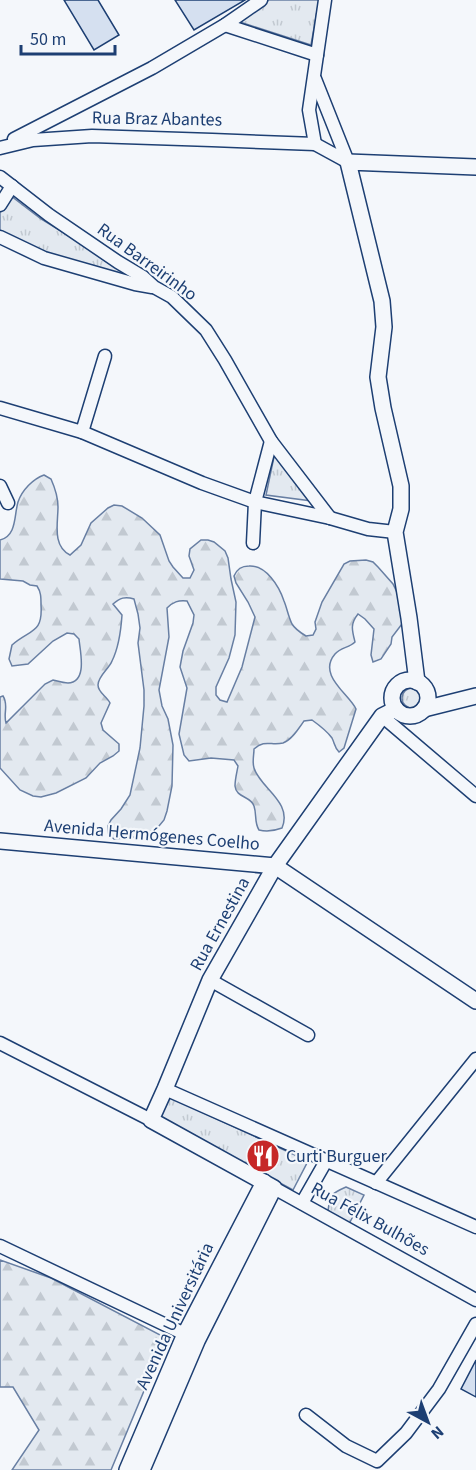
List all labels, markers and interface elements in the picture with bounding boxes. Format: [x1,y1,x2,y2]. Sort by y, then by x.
scale bar [21,18,116,56]
text: 50 m [30,27,66,52]
street label: Rua Braz Abantes [92,105,222,133]
street label: Rua Barreirinho [92,217,202,307]
street label: Avenida Hermógenes Coelho [43,813,261,857]
street label: Rua Ernestina [184,873,256,975]
restaurant icon: Curti Burguer [245,1138,281,1174]
place label: Curti Burguer [286,1144,387,1169]
street label: Rua Félix Bulhões [306,1176,434,1262]
street label: Avenida Universitária [130,1238,220,1394]
north arrow [398,1392,458,1452]
text: N [426,1421,448,1444]

